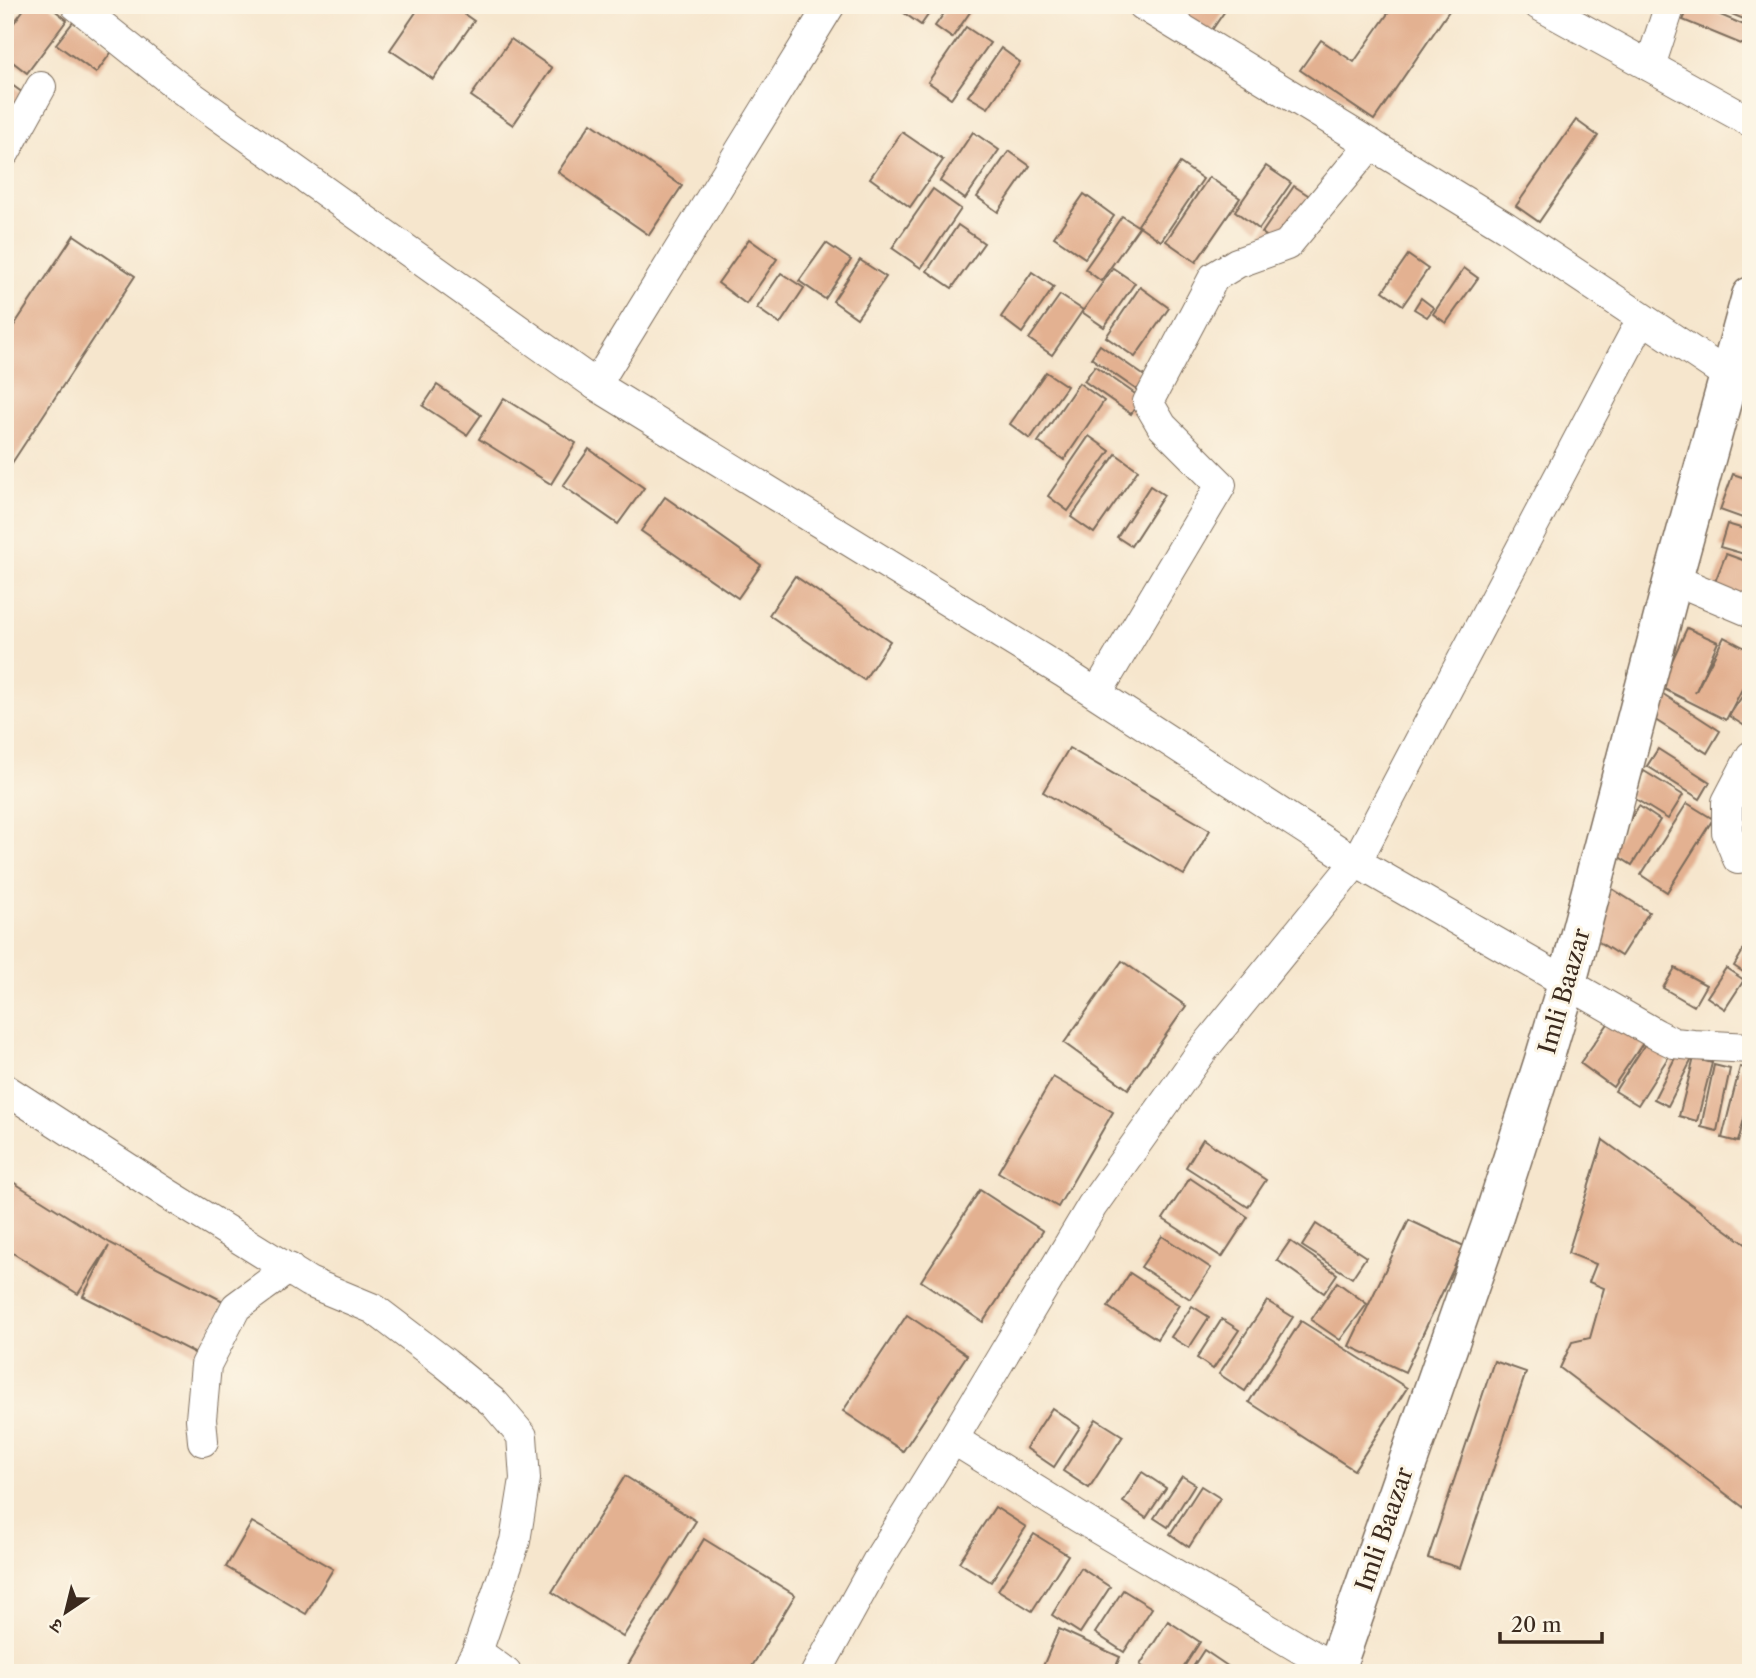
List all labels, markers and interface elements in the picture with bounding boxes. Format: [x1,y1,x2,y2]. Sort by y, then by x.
street label: Imli Baazar [1532,925,1596,1057]
street label: Imli Baazar [1349,1463,1419,1595]
north arrow [32,1576,102,1646]
scale bar [1500,1601,1602,1645]
text: 20 m [1511,1612,1562,1637]
text: उ [45,1613,69,1639]

